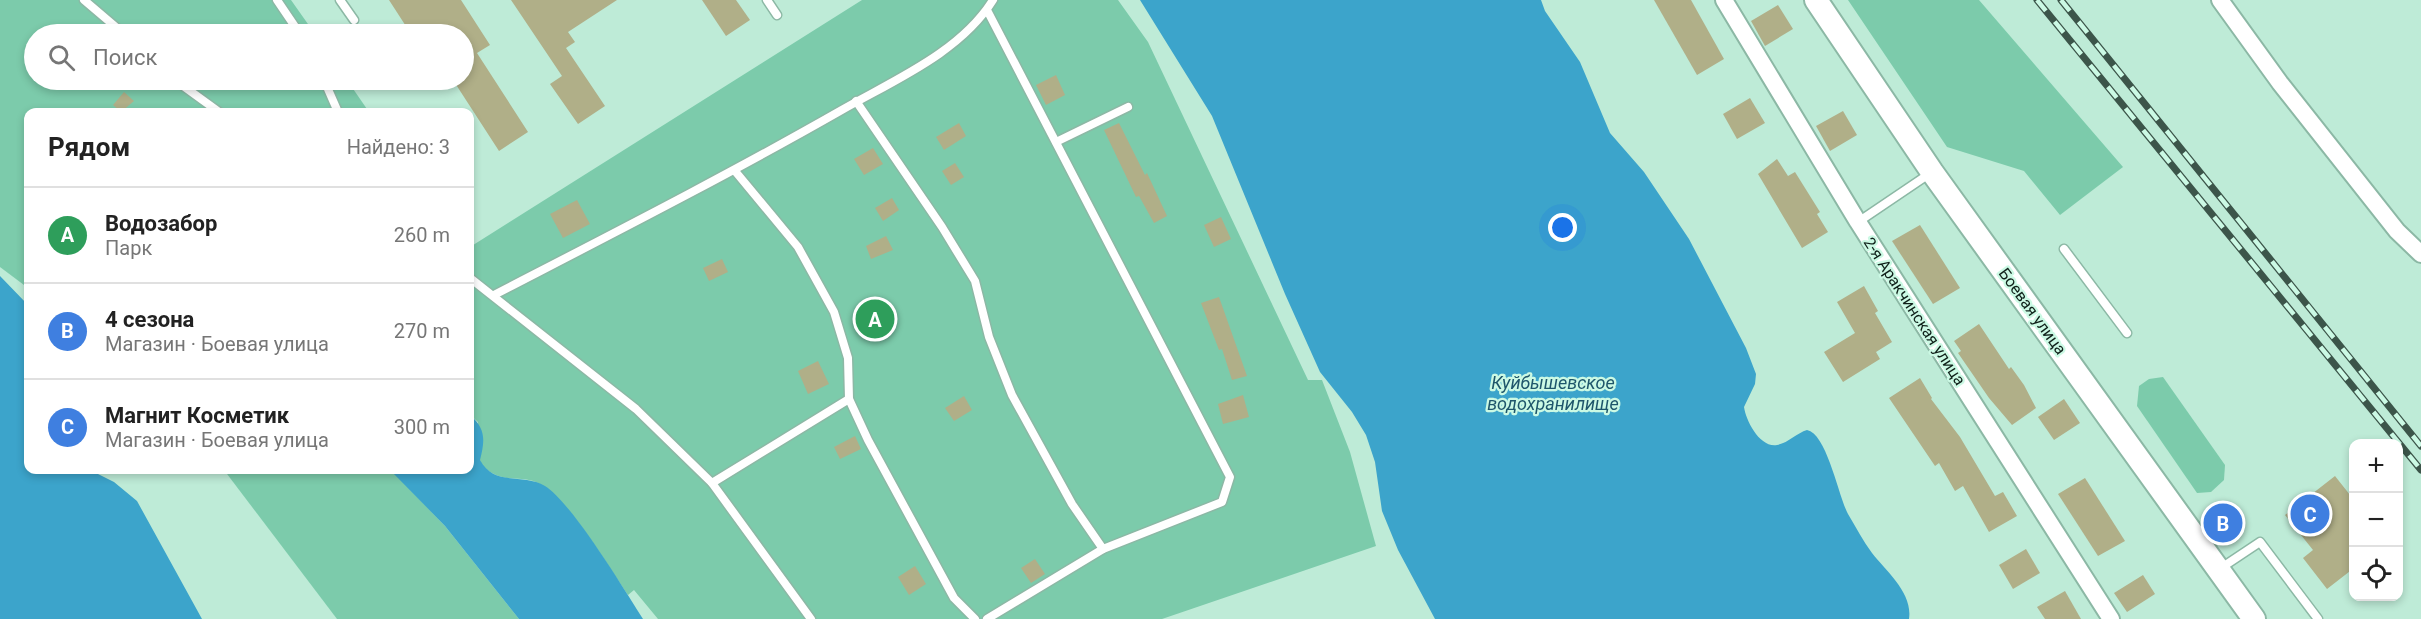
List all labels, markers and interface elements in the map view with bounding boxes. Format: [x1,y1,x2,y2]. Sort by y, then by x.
search box [24,24,474,90]
icon: search [45,41,78,74]
text: Поиск [93,45,157,70]
text: Рядом [48,132,130,162]
text: Найдено: 3 [347,135,450,159]
text: Водозабор [105,211,217,236]
your location [1548,213,1577,242]
text: A [61,223,74,247]
text: 260 m [394,223,450,247]
street label: 2-я Аракчинская улица [1860,234,1970,389]
text: Парк [105,236,152,260]
street label: Боевая улица [1995,264,2070,358]
pin: A [856,296,894,342]
text: 4 сезона [105,307,194,332]
text: B [61,319,74,343]
text: 270 m [394,319,450,343]
text: Магазин · Боевая улица [105,332,329,356]
water label: Куйбышевское водохранилище [1487,372,1619,414]
text: Магнит Косметик [105,403,289,428]
text: C [61,415,74,439]
text: 300 m [394,415,450,439]
text: Магазин · Боевая улица [105,428,329,452]
map controls [2349,439,2403,601]
button: + [2349,439,2403,493]
pin: C [2290,492,2330,536]
button: − [2349,493,2403,547]
pin: B [2204,500,2242,546]
button: locate [2349,547,2403,601]

